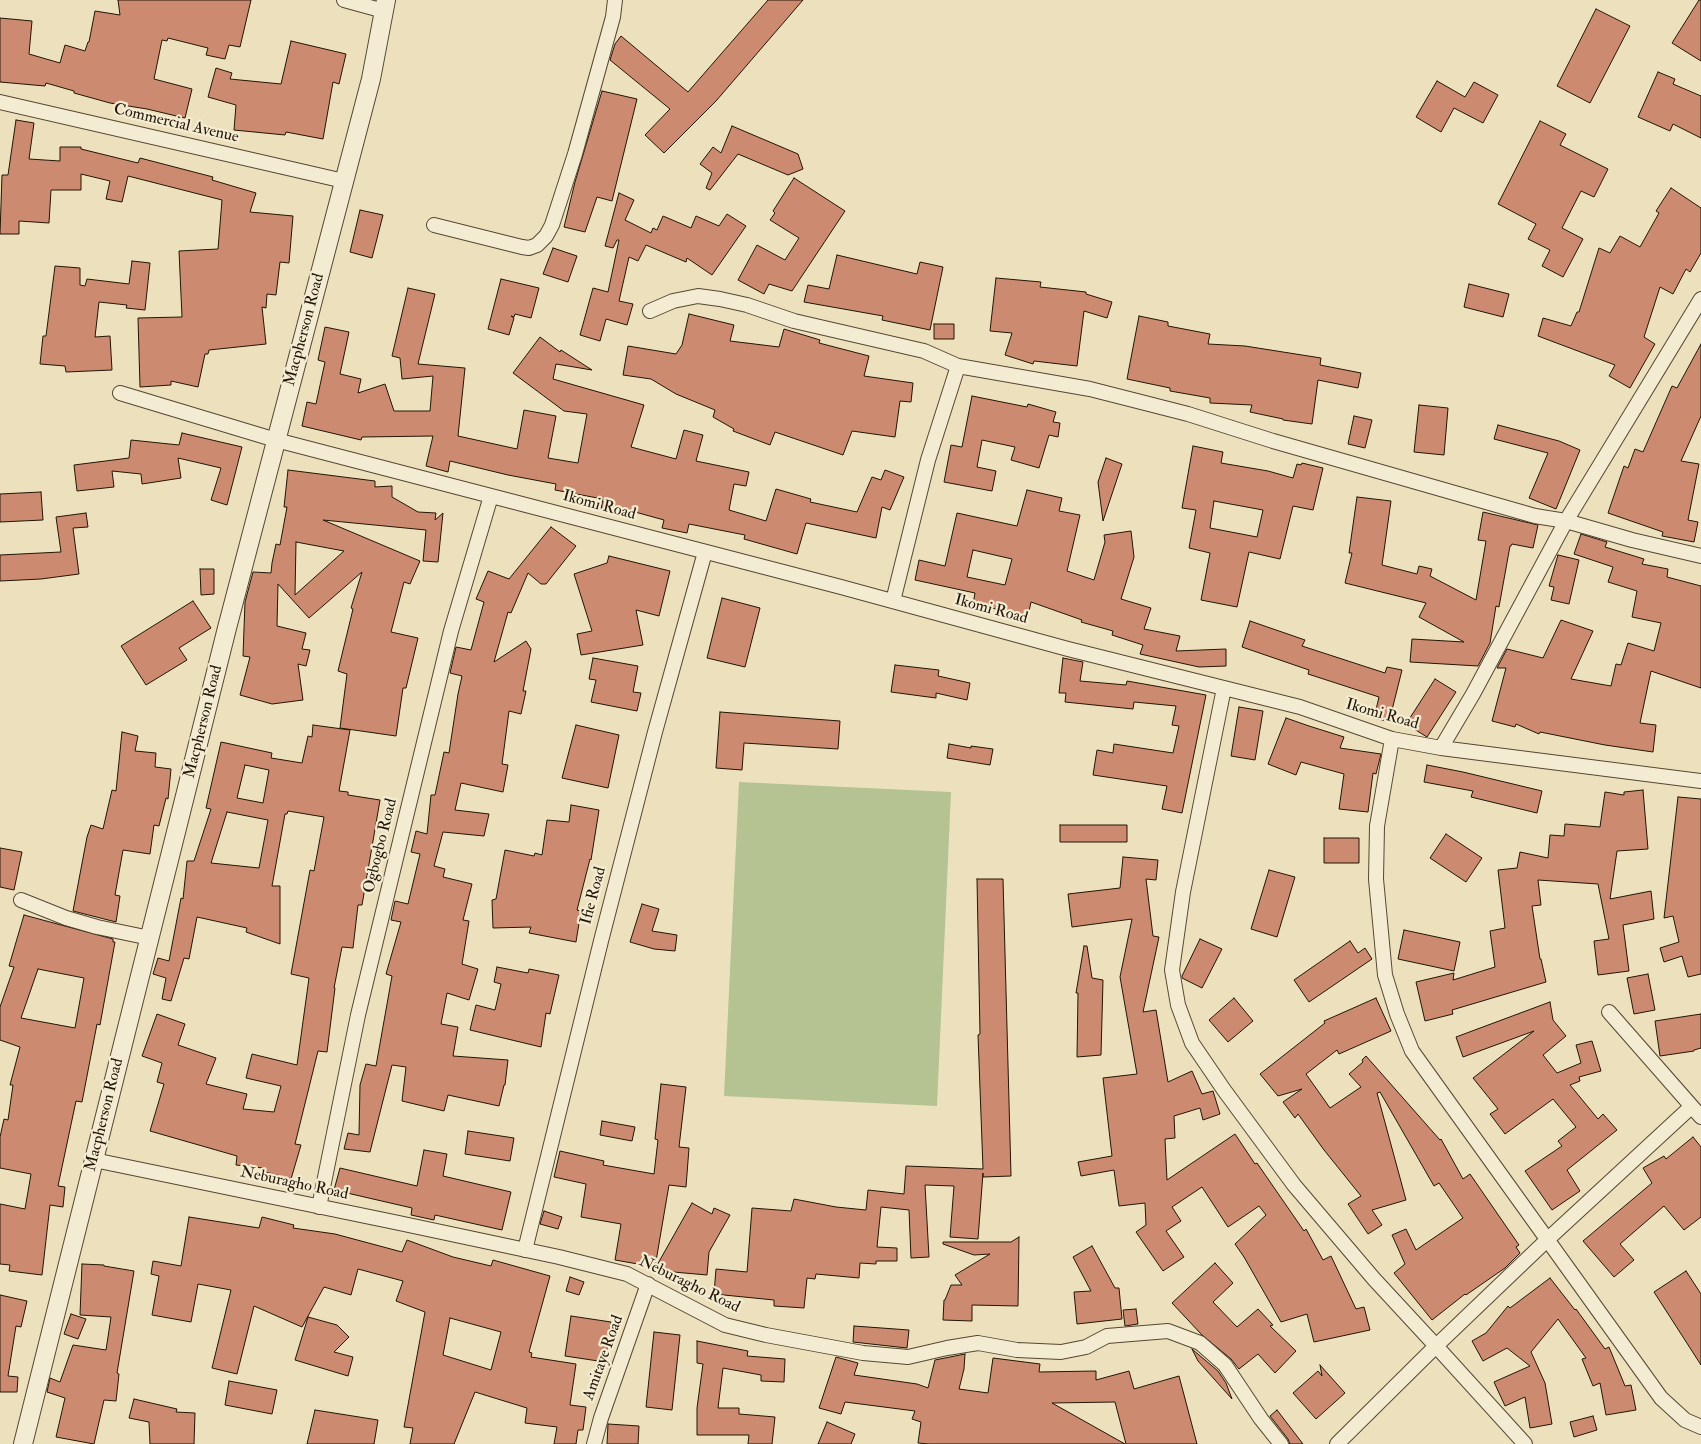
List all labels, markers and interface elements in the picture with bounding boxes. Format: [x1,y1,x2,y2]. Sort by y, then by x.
street label: Commercial Avenue [112,100,240,148]
street label: Macpherson Road [281,272,329,388]
street label: Ikomi Road [560,487,638,525]
street label: Ikomi Road [952,591,1030,629]
street label: Macpherson Road [181,664,227,780]
street label: Ikomi Road [1343,695,1421,735]
street label: Ogbogbo Road [360,797,402,895]
street label: Ifie Road [577,865,611,927]
street label: Macpherson Road [82,1057,128,1173]
street label: Neburagho Road [238,1163,350,1205]
street label: Neburagho Road [635,1252,743,1318]
street label: Amitaye Road [580,1313,628,1403]

